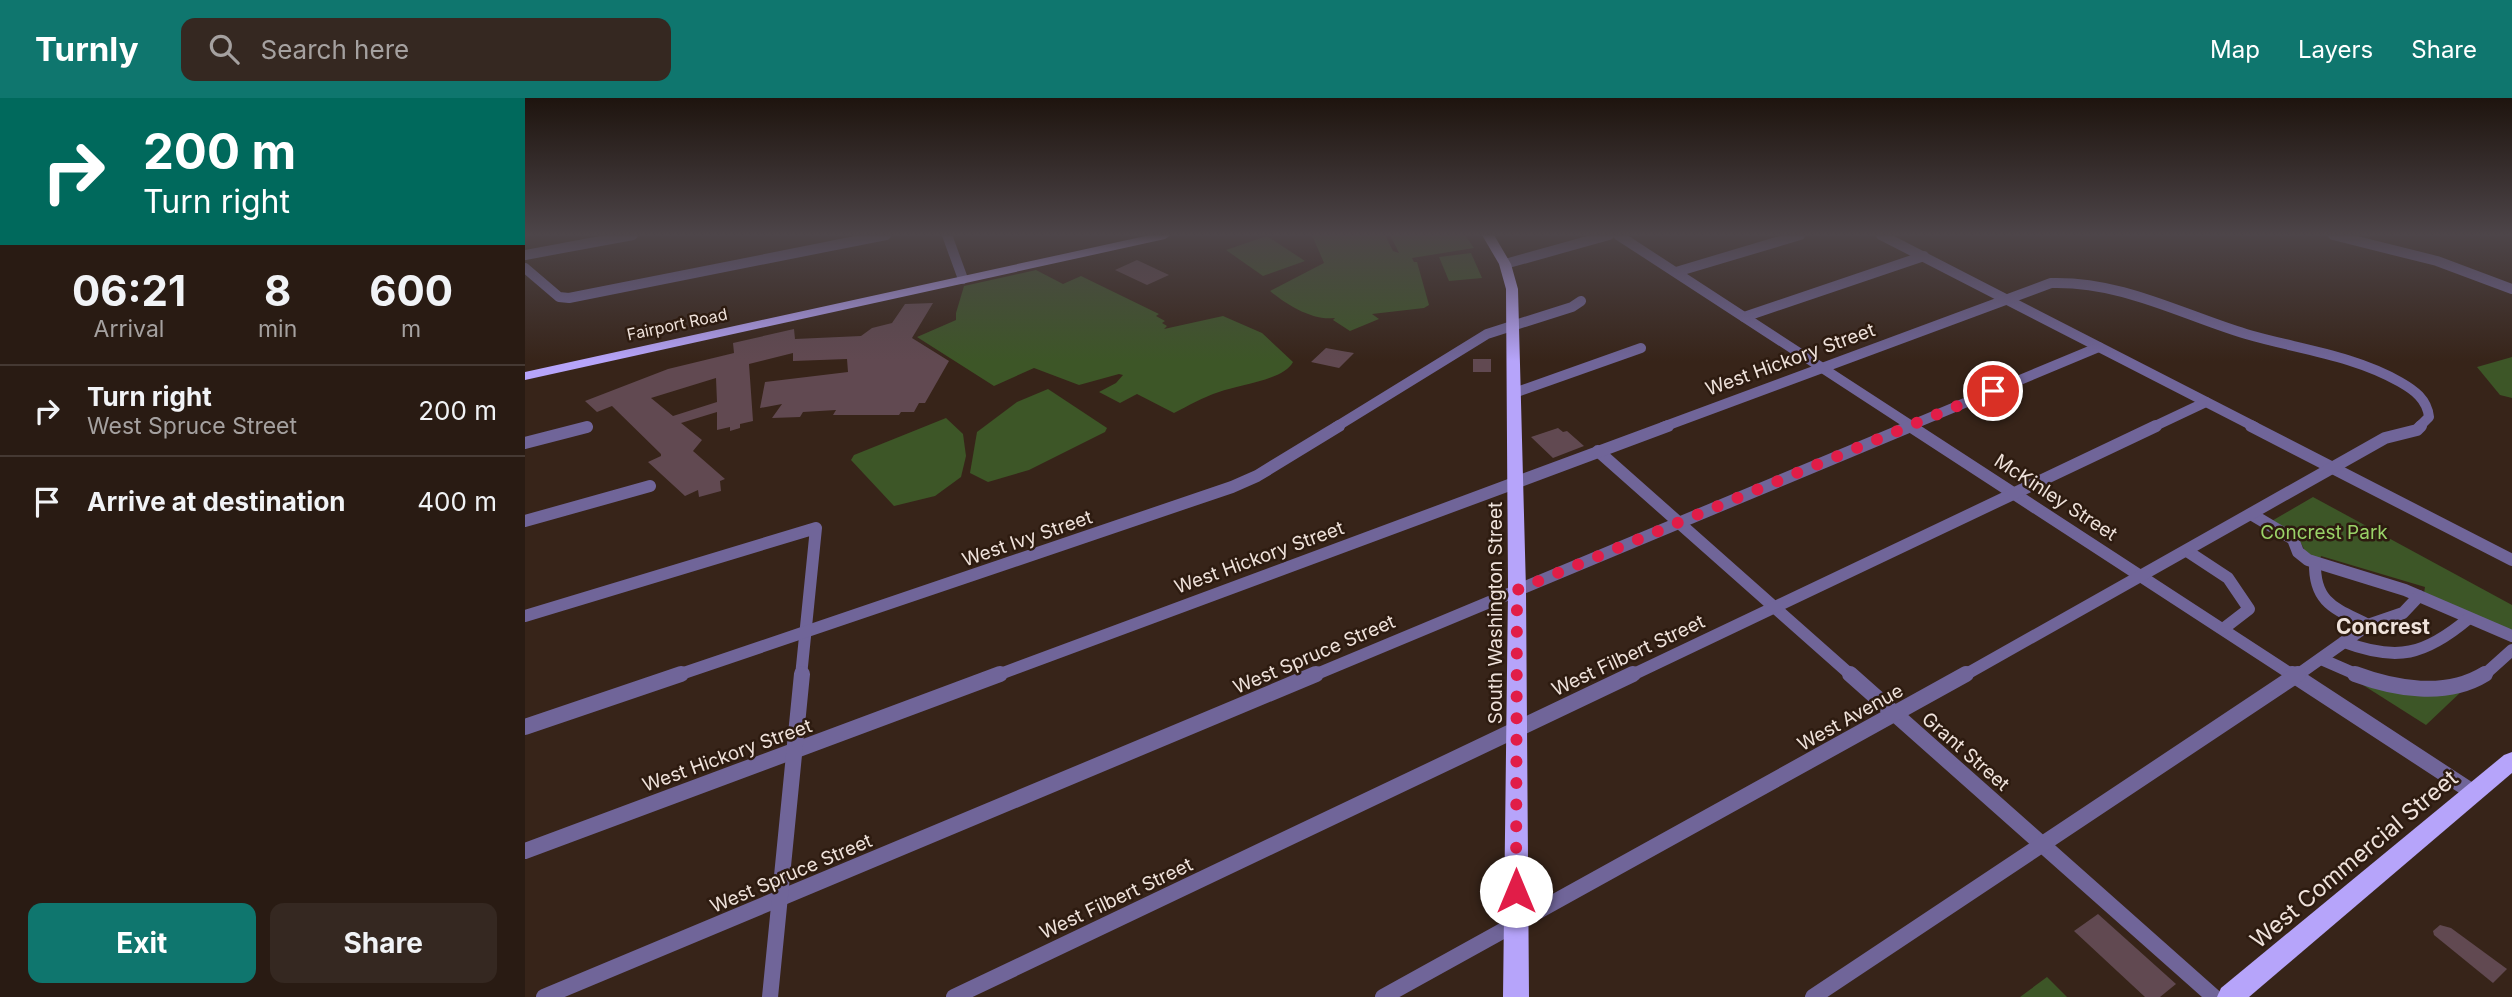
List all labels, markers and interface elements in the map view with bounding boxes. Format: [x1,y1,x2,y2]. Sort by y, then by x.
search box [181,18,671,81]
text: Turnly [35,29,139,69]
icon: search [205,30,243,68]
text: Search here [261,34,409,65]
text: Map [2210,35,2260,64]
text: Layers [2298,35,2373,64]
text: Share [2411,35,2477,64]
text: 200 m [143,122,296,181]
icon: right [28,126,119,217]
text: Turn right [143,182,290,221]
text: 06:21 [72,265,186,316]
text: 8 [264,265,291,316]
text: 600 [369,265,453,316]
street label: Fairport Road [625,304,729,344]
text: Arrival [94,315,164,343]
text: min [258,315,297,343]
text: m [401,315,421,343]
street label: West Hickory Street [1702,318,1878,401]
pin [1963,361,2023,421]
icon: arrive [1974,372,2012,410]
text: Turn right [87,381,212,412]
icon: right [28,392,66,430]
text: 200 m [418,395,497,426]
text: West Spruce Street [87,412,297,440]
street label: McKinley Street [1990,449,2121,546]
icon: arrive [28,483,66,521]
text: Arrive at destination [87,486,346,517]
text: 400 m [417,486,497,517]
street label: South Washington Street [1484,502,1507,724]
street label: West Ivy Street [959,505,1095,571]
street label: West Hickory Street [1171,516,1347,599]
park label: Concrest Park [2260,521,2388,544]
street label: West Spruce Street [1230,610,1399,699]
street label: West Filbert Street [1548,610,1708,701]
district label: Concrest [2336,614,2430,639]
street label: West Avenue [1793,679,1907,756]
street label: Grant Street [1917,707,2014,796]
street label: West Hickory Street [639,714,815,797]
street label: West Commercial Street [2245,764,2464,954]
street label: West Spruce Street [707,829,876,918]
street label: West Filbert Street [1036,853,1196,944]
position arrow [1479,854,1553,928]
button: Exit [28,903,256,983]
button: Share [270,903,497,983]

